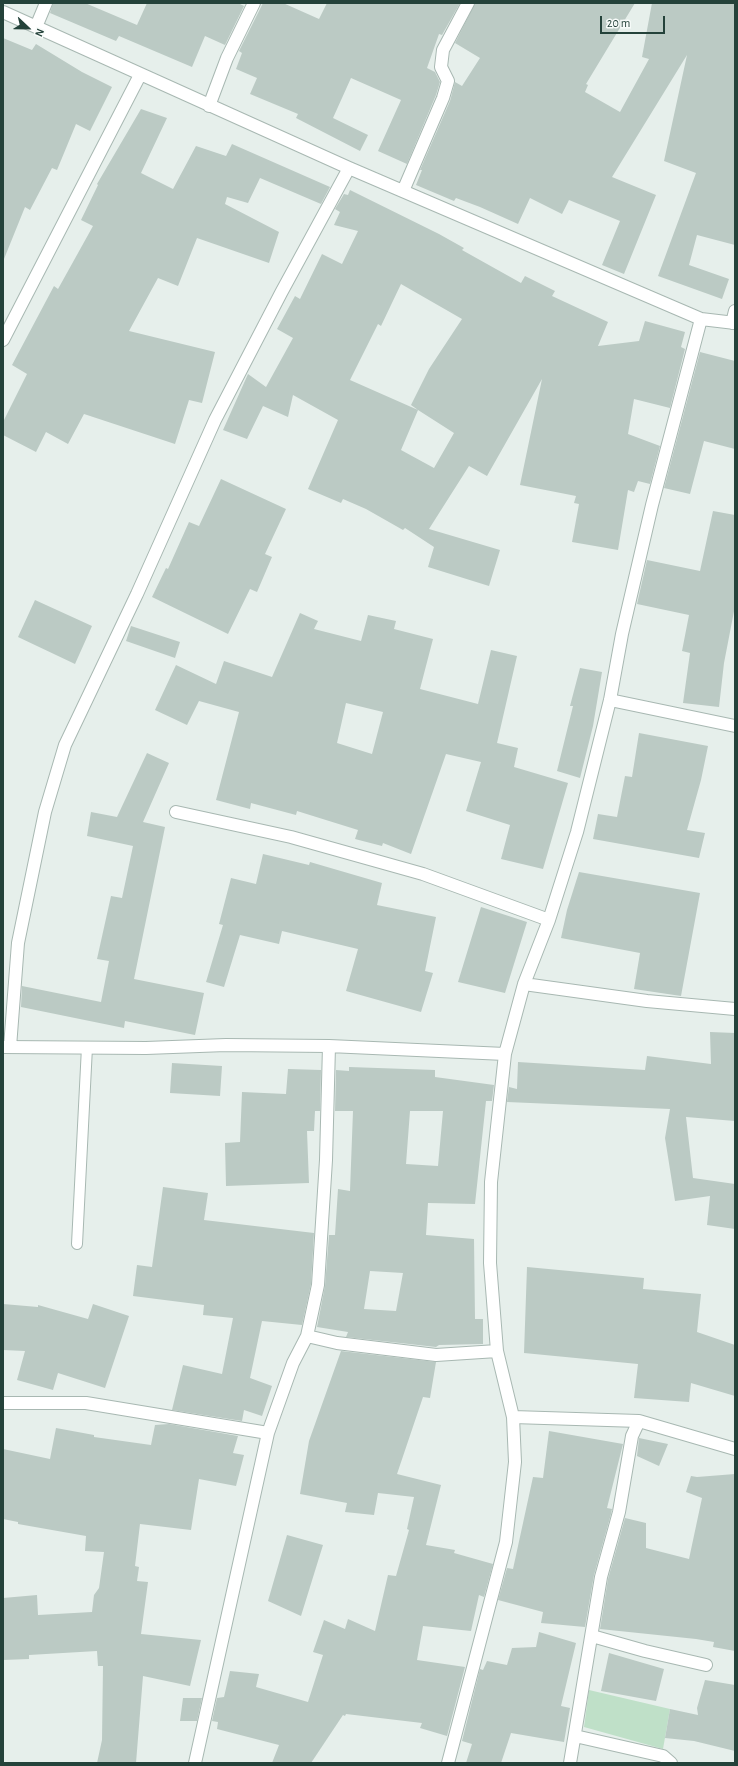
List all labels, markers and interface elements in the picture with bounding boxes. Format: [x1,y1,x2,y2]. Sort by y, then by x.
north arrow [8,8,48,48]
scale bar [602,8,667,34]
text: 20 m [607,17,630,29]
text: N [33,27,46,38]

